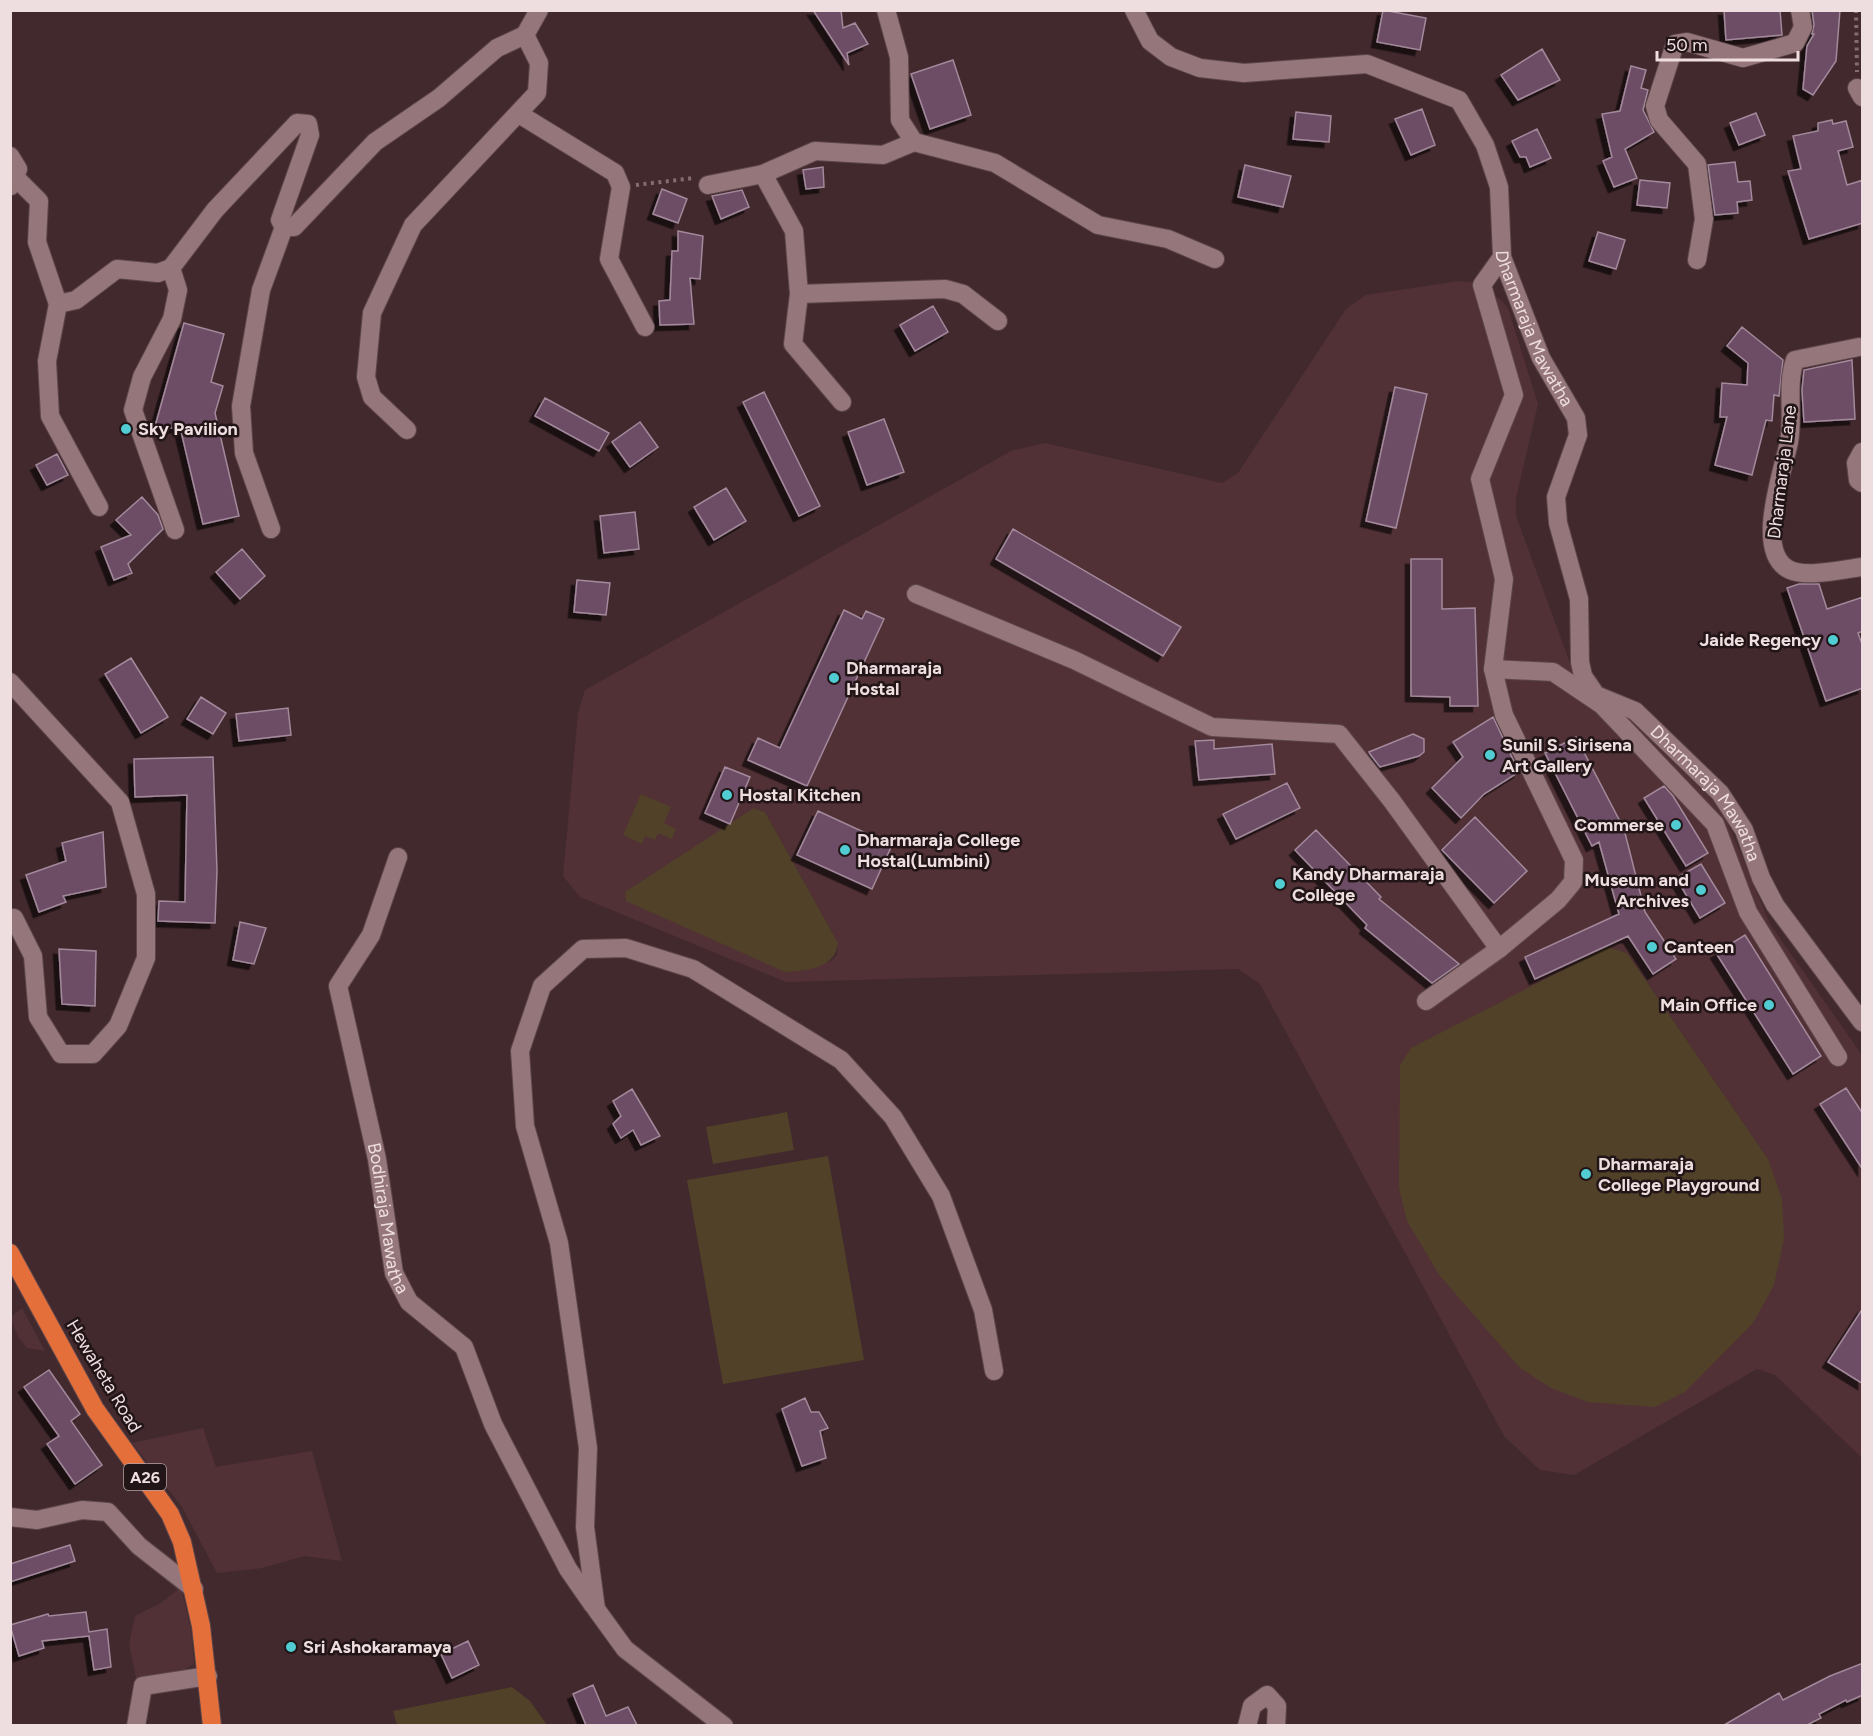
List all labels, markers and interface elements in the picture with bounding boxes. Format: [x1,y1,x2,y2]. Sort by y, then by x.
scale bar [1657,24,1798,62]
text: 50 m [1666,34,1708,56]
street label: Dharmaraja Mawatha [1491,250,1578,411]
street label: Dharmaraja Lane [1763,404,1801,540]
place label: Sky Pavilion [138,418,238,440]
marker: Sky Pavilion [119,422,133,436]
place label: Jaide Regency [1699,629,1822,651]
marker: Jaide Regency [1826,633,1840,647]
place label: Dharmaraja Hostal [846,657,942,700]
marker: Dharmaraja Hostal [827,671,841,685]
street label: Dharmaraja Mawatha [1646,721,1765,864]
place label: Sunil S. Sirisena Art Gallery [1502,734,1632,777]
marker: Sunil S. Sirisena Art Gallery [1483,748,1497,762]
place label: Hostal Kitchen [739,784,861,806]
marker: Hostal Kitchen [720,788,734,802]
place label: Commerse [1574,814,1664,836]
marker: Commerse [1669,818,1683,832]
place label: Dharmaraja College Hostal(Lumbini) [857,829,1020,872]
marker: Dharmaraja College Hostal(Lumbini) [838,843,852,857]
place label: Kandy Dharmaraja College [1292,863,1444,906]
place label: Museum and Archives [1584,869,1690,912]
marker: Kandy Dharmaraja College [1273,877,1287,891]
marker: Museum and Archives [1694,883,1708,897]
place label: Canteen [1664,936,1734,958]
marker: Canteen [1645,940,1659,954]
place label: Main Office [1660,994,1757,1016]
marker: Main Office [1762,998,1776,1012]
street label: Bodhiraja Mawatha [363,1141,414,1297]
place label: Dharmaraja College Playground [1598,1153,1759,1196]
marker: Dharmaraja College Playground [1579,1167,1593,1181]
street label: Hewaheta Road [62,1316,146,1436]
road number: A26 [124,1464,166,1490]
place label: Sri Ashokaramaya [303,1636,452,1658]
marker: Sri Ashokaramaya [284,1640,298,1654]

